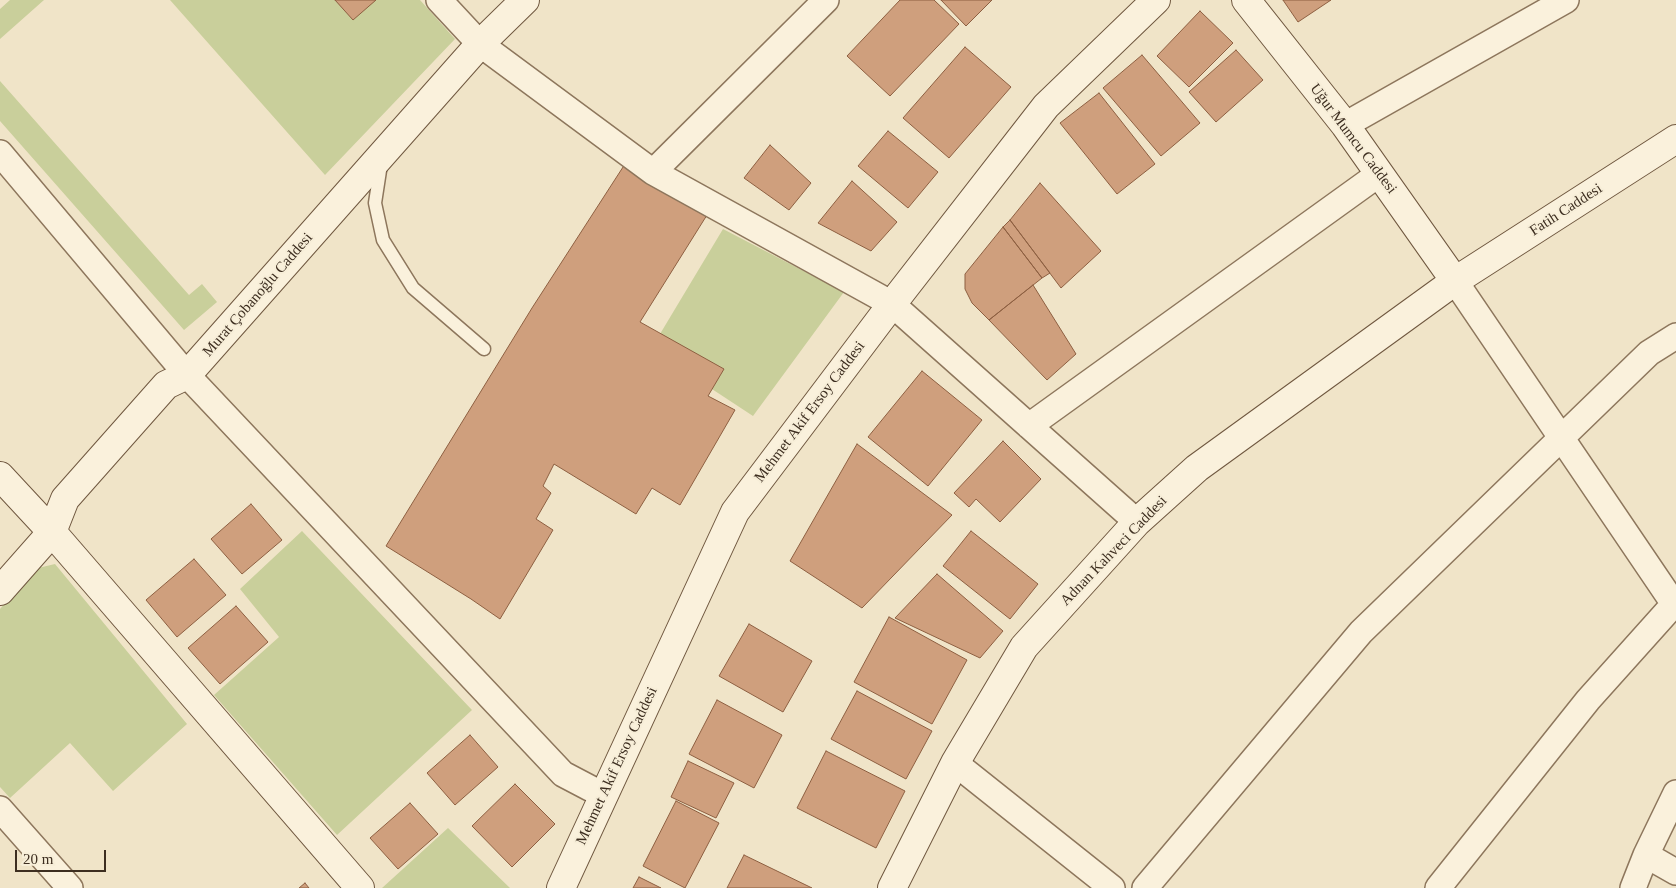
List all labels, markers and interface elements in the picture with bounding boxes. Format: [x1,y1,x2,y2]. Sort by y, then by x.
street label: Uğur Mumcu Caddesi [1306,80,1400,198]
street label: Fatih Caddesi [1526,180,1606,240]
street label: Murat Çobanoğlu Caddesi [199,229,317,361]
street label: Mehmet Akif Ersoy Caddesi [751,338,869,486]
street label: Adnan Kahveci Caddesi [1057,492,1171,610]
street label: Mehmet Akif Ersoy Caddesi [572,684,662,848]
scale bar [18,840,109,872]
text: 20 m [23,851,53,867]

